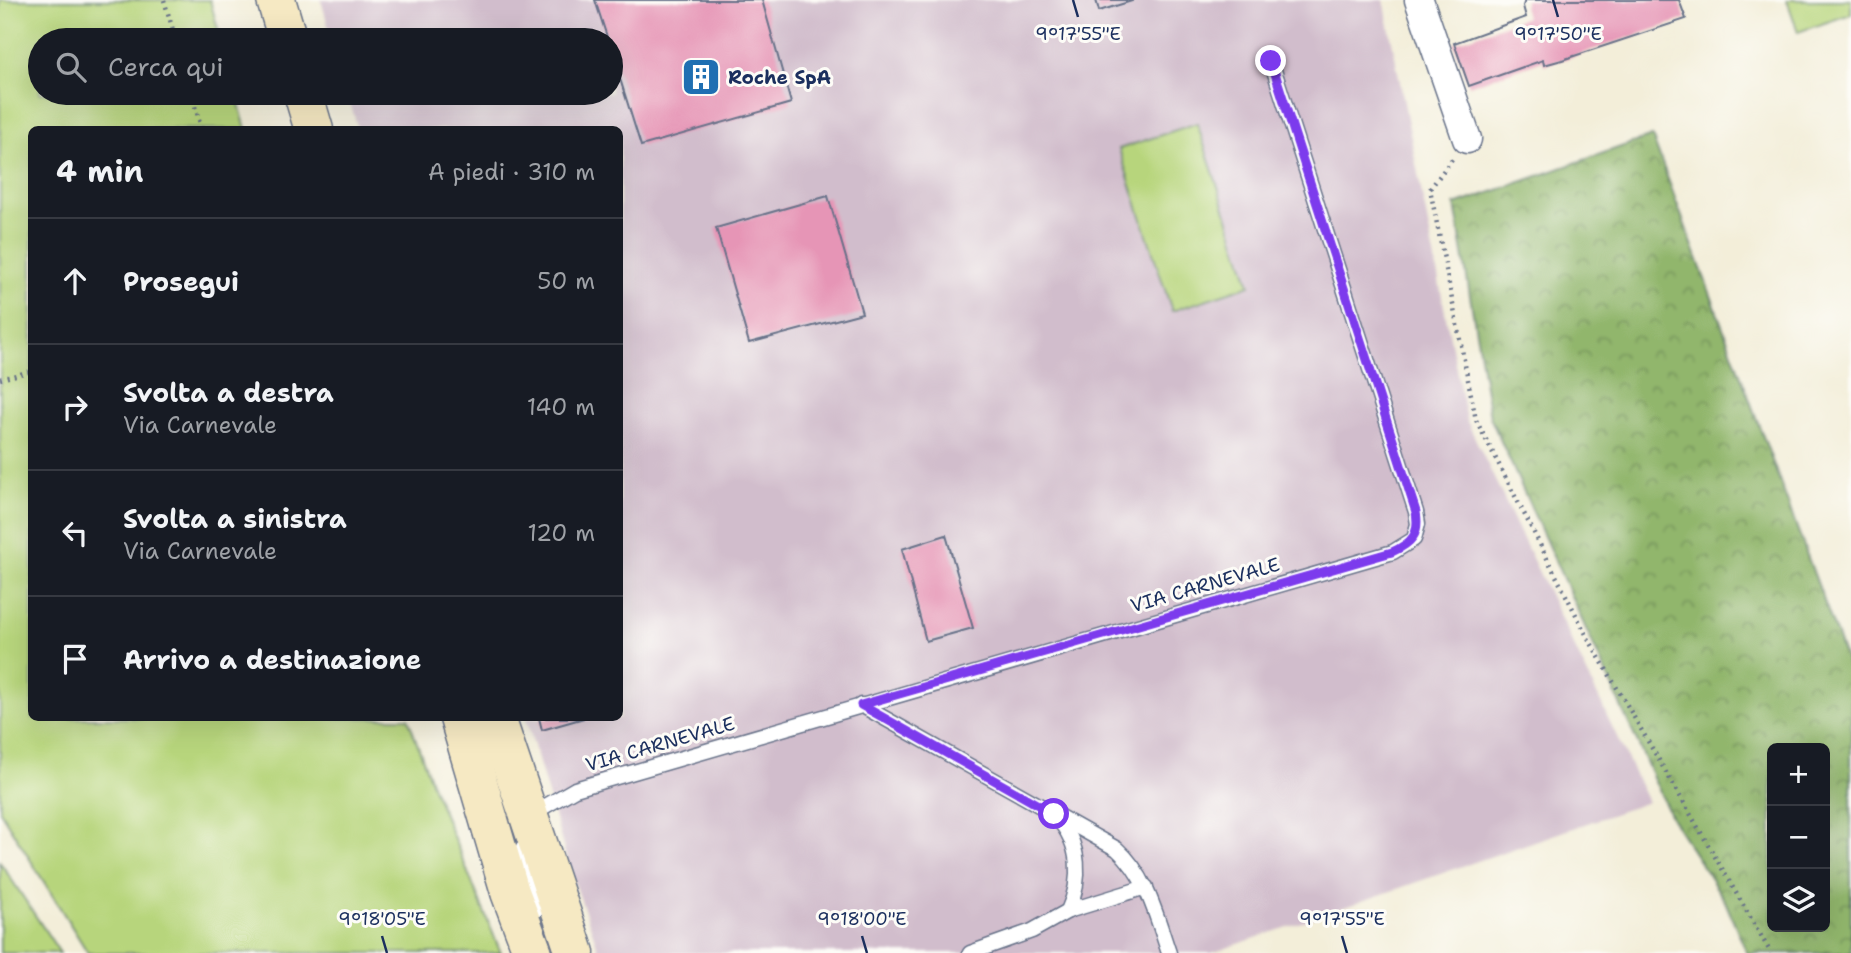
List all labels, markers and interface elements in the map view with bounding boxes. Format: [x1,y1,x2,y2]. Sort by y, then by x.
text: 9°17'55"E [1035,22,1121,46]
text: 9°17'50"E [1514,22,1602,46]
search box [28,28,623,105]
route end [1255,45,1286,76]
icon: search [52,48,90,86]
text: Cerca qui [108,49,224,84]
building icon: Roche SpA [680,56,722,98]
place label: Roche SpA [728,65,831,90]
text: 4 min [56,151,143,192]
text: A piedi · 310 m [428,157,595,187]
icon: ahead [56,262,94,300]
text: Prosegui [123,264,239,299]
text: 50 m [537,266,595,296]
text: Svolta a destra [123,375,334,410]
icon: right [56,388,94,426]
text: 140 m [527,392,595,422]
text: Via Carnevale [123,410,277,440]
text: Svolta a sinistra [123,501,347,536]
icon: left [56,514,94,552]
text: 120 m [527,518,595,548]
text: Via Carnevale [123,536,277,566]
street label: VIA CARNEVALE [1127,552,1283,618]
icon: arrive [56,640,94,678]
text: Arrivo a destinazione [123,642,421,677]
street label: VIA CARNEVALE [582,711,738,777]
map controls [1767,743,1830,932]
button: + [1767,743,1830,806]
route start [1038,798,1069,829]
button: − [1767,806,1830,869]
button: layers [1767,869,1830,932]
text: 9°18'05"E [338,907,426,931]
text: 9°18'00"E [817,907,907,931]
text: 9°17'55"E [1299,907,1385,931]

